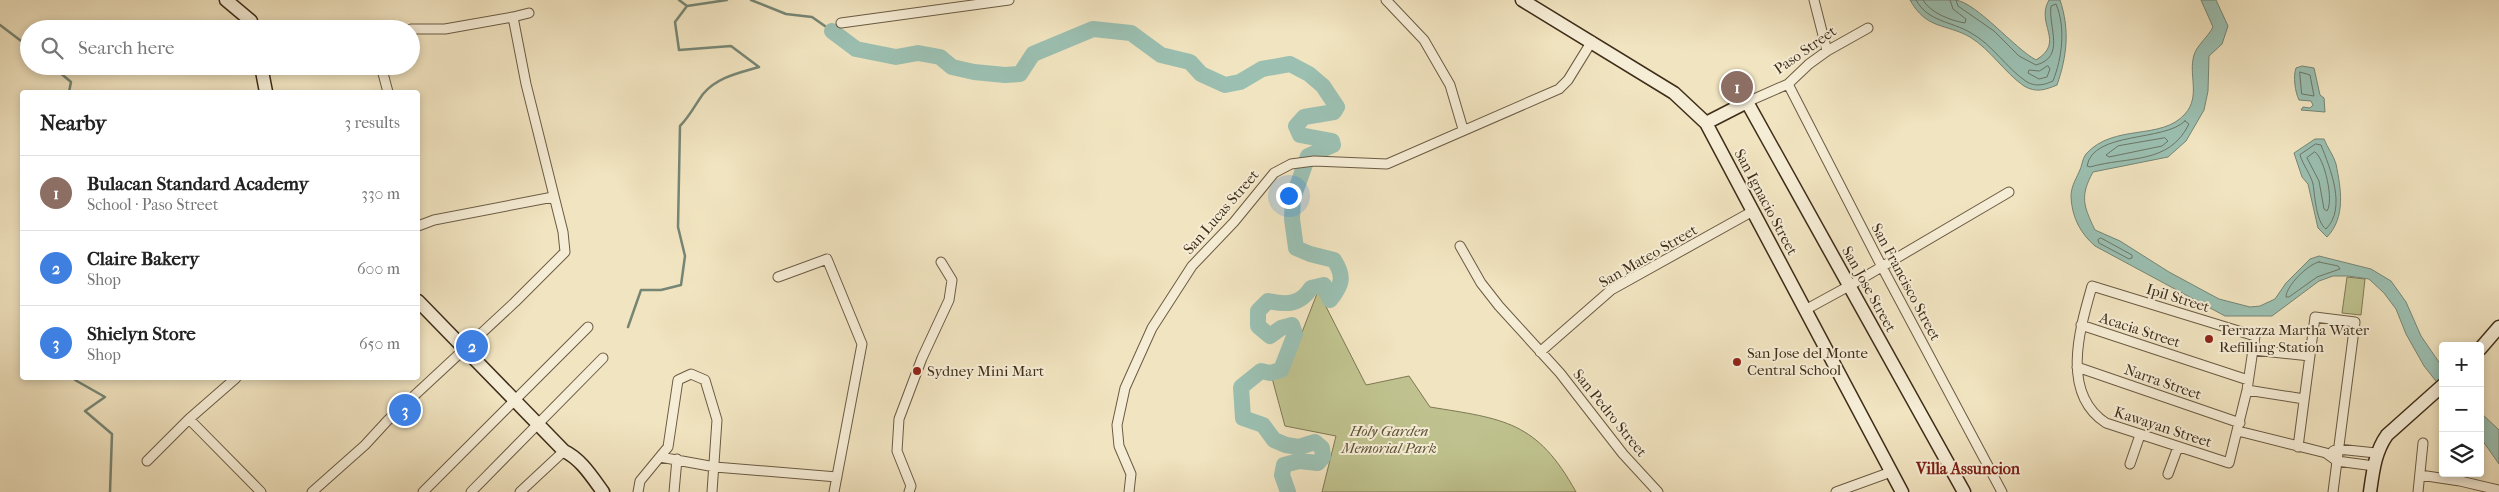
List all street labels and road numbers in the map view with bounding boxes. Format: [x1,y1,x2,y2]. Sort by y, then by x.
street label: Paso Street [1770,22,1840,78]
street label: San Ignacio Street [1730,146,1802,259]
street label: San Lucas Street [1179,166,1263,258]
street label: San Mateo Street [1596,220,1701,291]
street label: San Francisco Street [1867,220,1945,344]
street label: San Jose Street [1838,243,1900,336]
street label: Ipil Street [2144,280,2212,316]
street label: Acacia Street [2096,308,2183,352]
street label: Narra Street [2122,360,2205,404]
street label: San Pedro Street [1569,366,1651,461]
street label: Kawayan Street [2112,403,2215,451]

